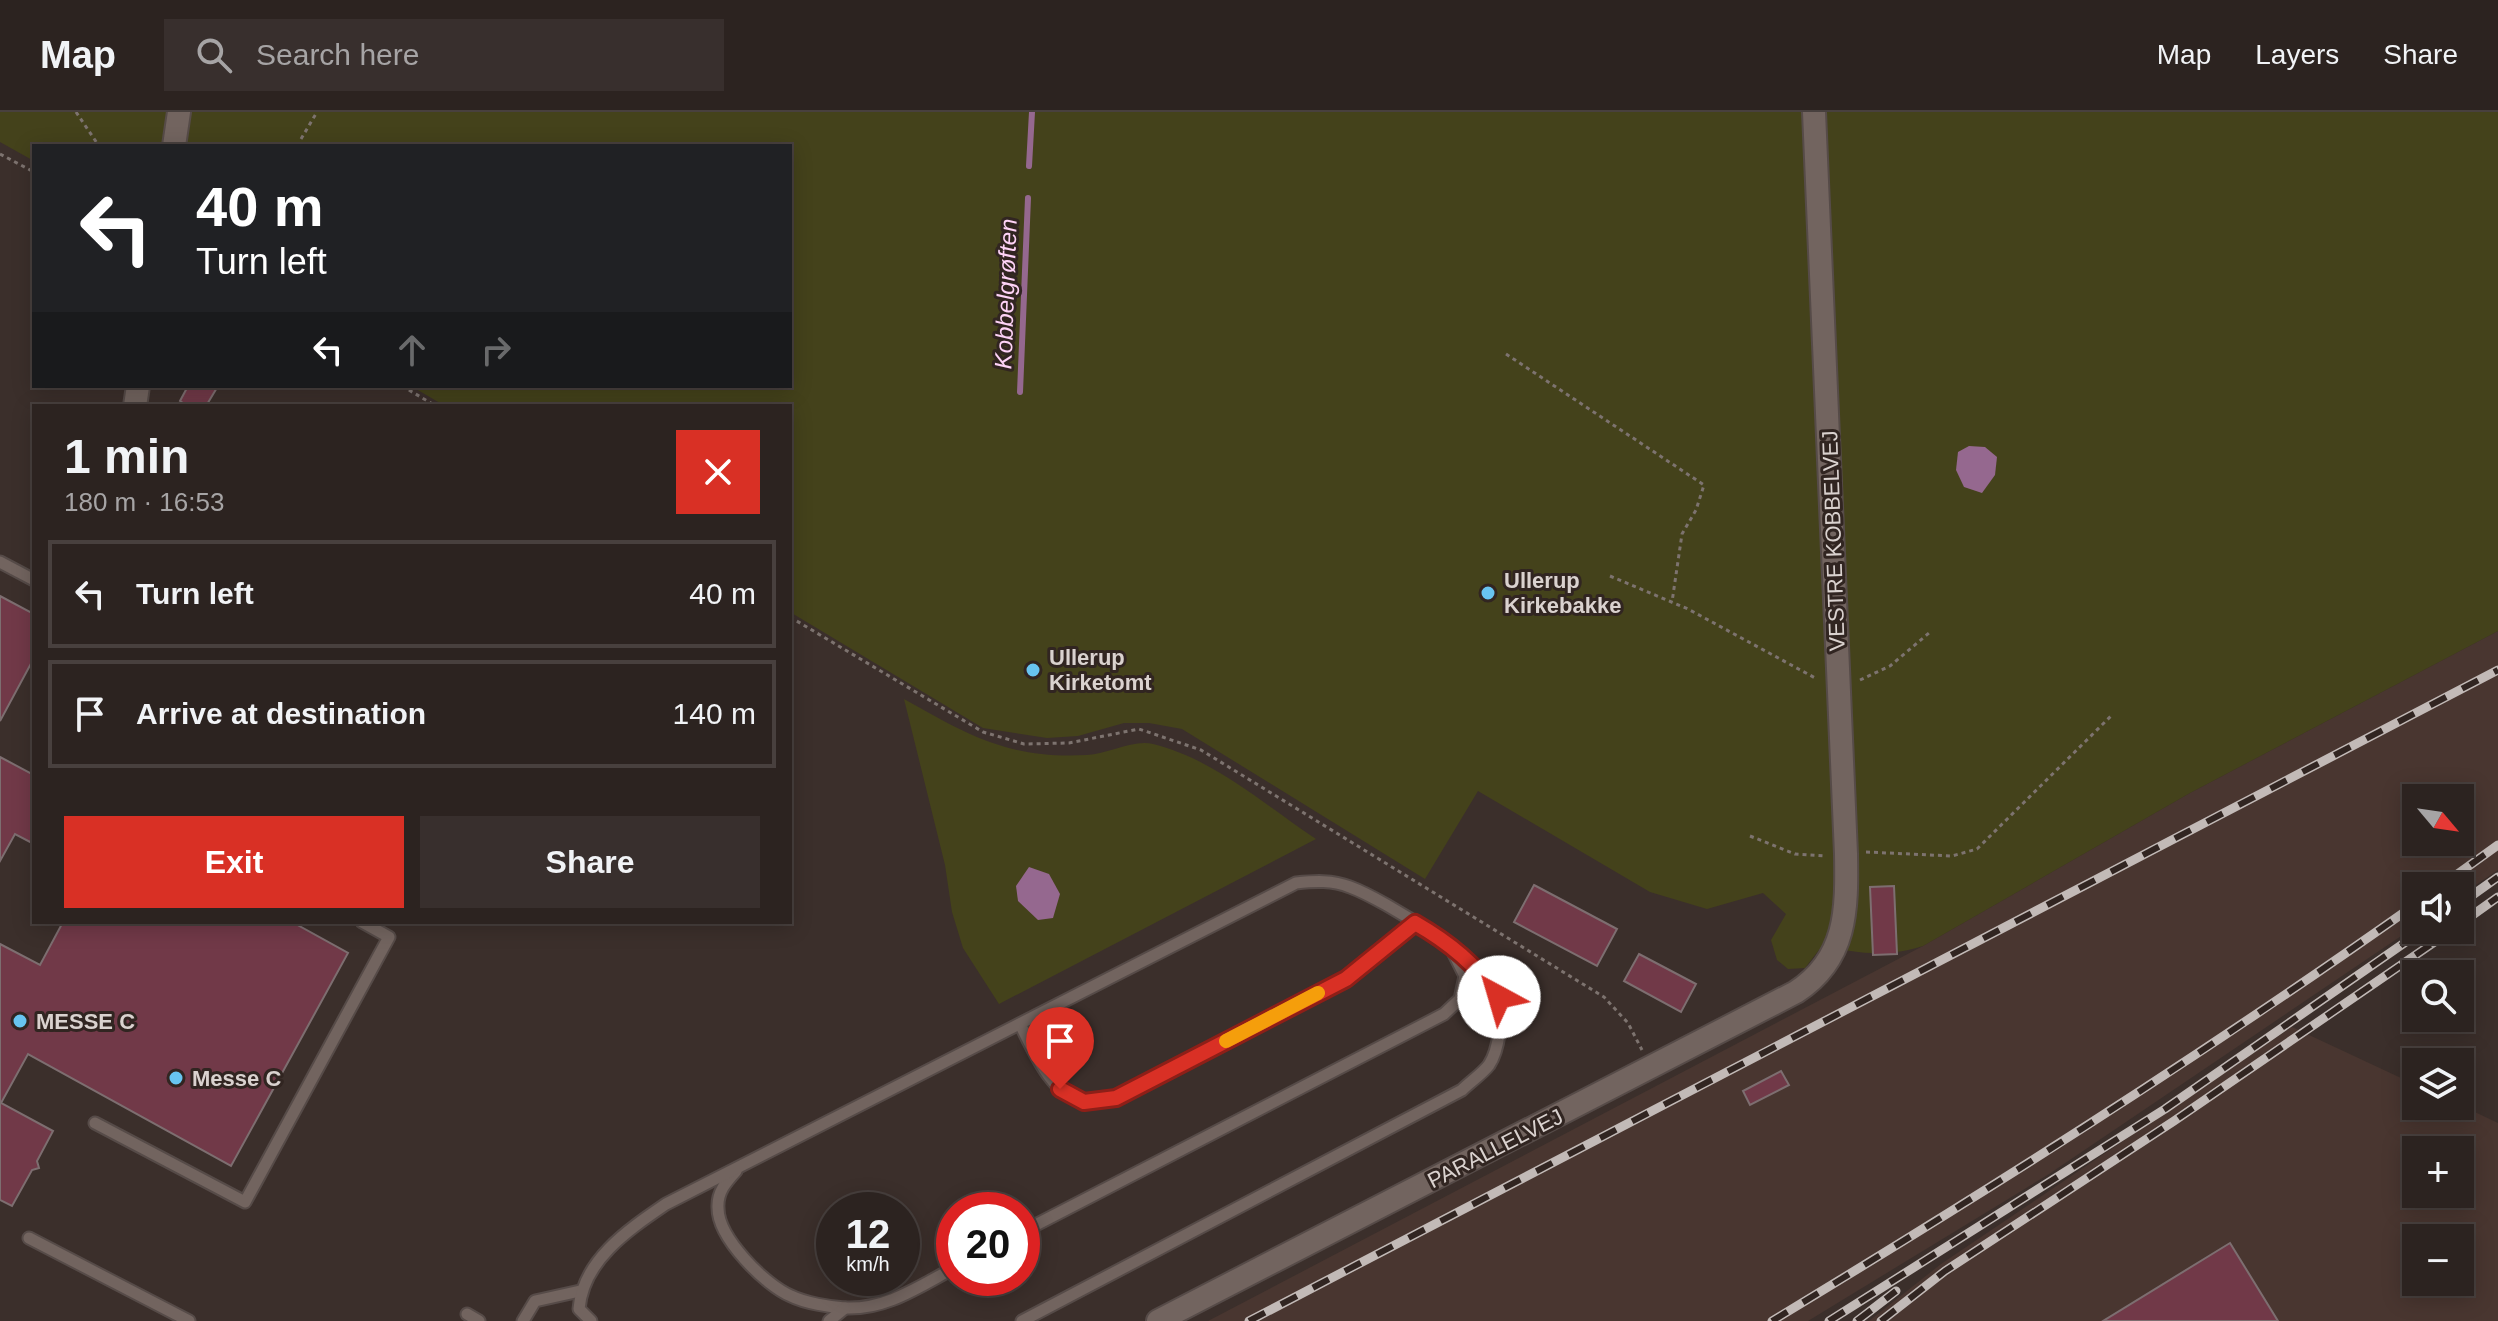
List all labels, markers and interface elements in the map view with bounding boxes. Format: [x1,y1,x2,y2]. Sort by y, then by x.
search box [164,19,724,91]
icon: search [192,33,236,77]
text: Map [40,34,116,76]
text: Search here [256,38,419,71]
text: Map [2157,39,2211,70]
text: Layers [2255,39,2339,70]
text: Share [2383,39,2458,70]
text: 40 m [196,175,324,238]
icon: left [64,176,168,280]
water label: Kobbelgrøften [989,218,1022,370]
text: Turn left [196,241,327,282]
icon: left [306,328,350,372]
icon: ahead [390,328,434,372]
icon: right [474,328,518,372]
text: 1 min [64,430,189,483]
button: close [676,430,760,514]
street label: VESTRE KOBBELVEJ [1817,430,1850,652]
text: 180 m · 16:53 [64,487,224,517]
place label: Ullerup Kirkebakke [1504,568,1621,618]
icon: left [68,572,112,616]
text: Turn left [136,577,254,610]
text: 40 m [689,577,756,610]
marker: Ullerup Kirkebakke [1479,584,1497,602]
place label: Ullerup Kirketomt [1049,645,1152,695]
marker: Ullerup Kirketomt [1024,661,1042,679]
icon: arrive [68,692,112,736]
text: Arrive at destination [136,697,426,730]
text: 140 m [673,697,756,730]
north arrow [2402,784,2474,856]
map controls [2402,784,2474,1296]
button: Exit [64,816,404,908]
button: Share [420,816,760,908]
button: sound [2402,872,2474,944]
position arrow [1457,955,1541,1039]
button: search [2402,960,2474,1032]
pin [1026,1007,1094,1089]
place label: MESSE C [36,1009,135,1034]
marker: MESSE C [11,1012,29,1030]
icon: arrive [1038,1019,1082,1063]
button: layers [2402,1048,2474,1120]
place label: Messe C [192,1066,281,1091]
marker: Messe C [167,1069,185,1087]
street label: PARALLELVEJ [1423,1104,1567,1193]
button: + [2402,1136,2474,1208]
speed limit sign: 20 [936,1192,1040,1296]
text: 12 [846,1212,890,1256]
button: − [2402,1224,2474,1296]
text: km/h [846,1253,890,1275]

